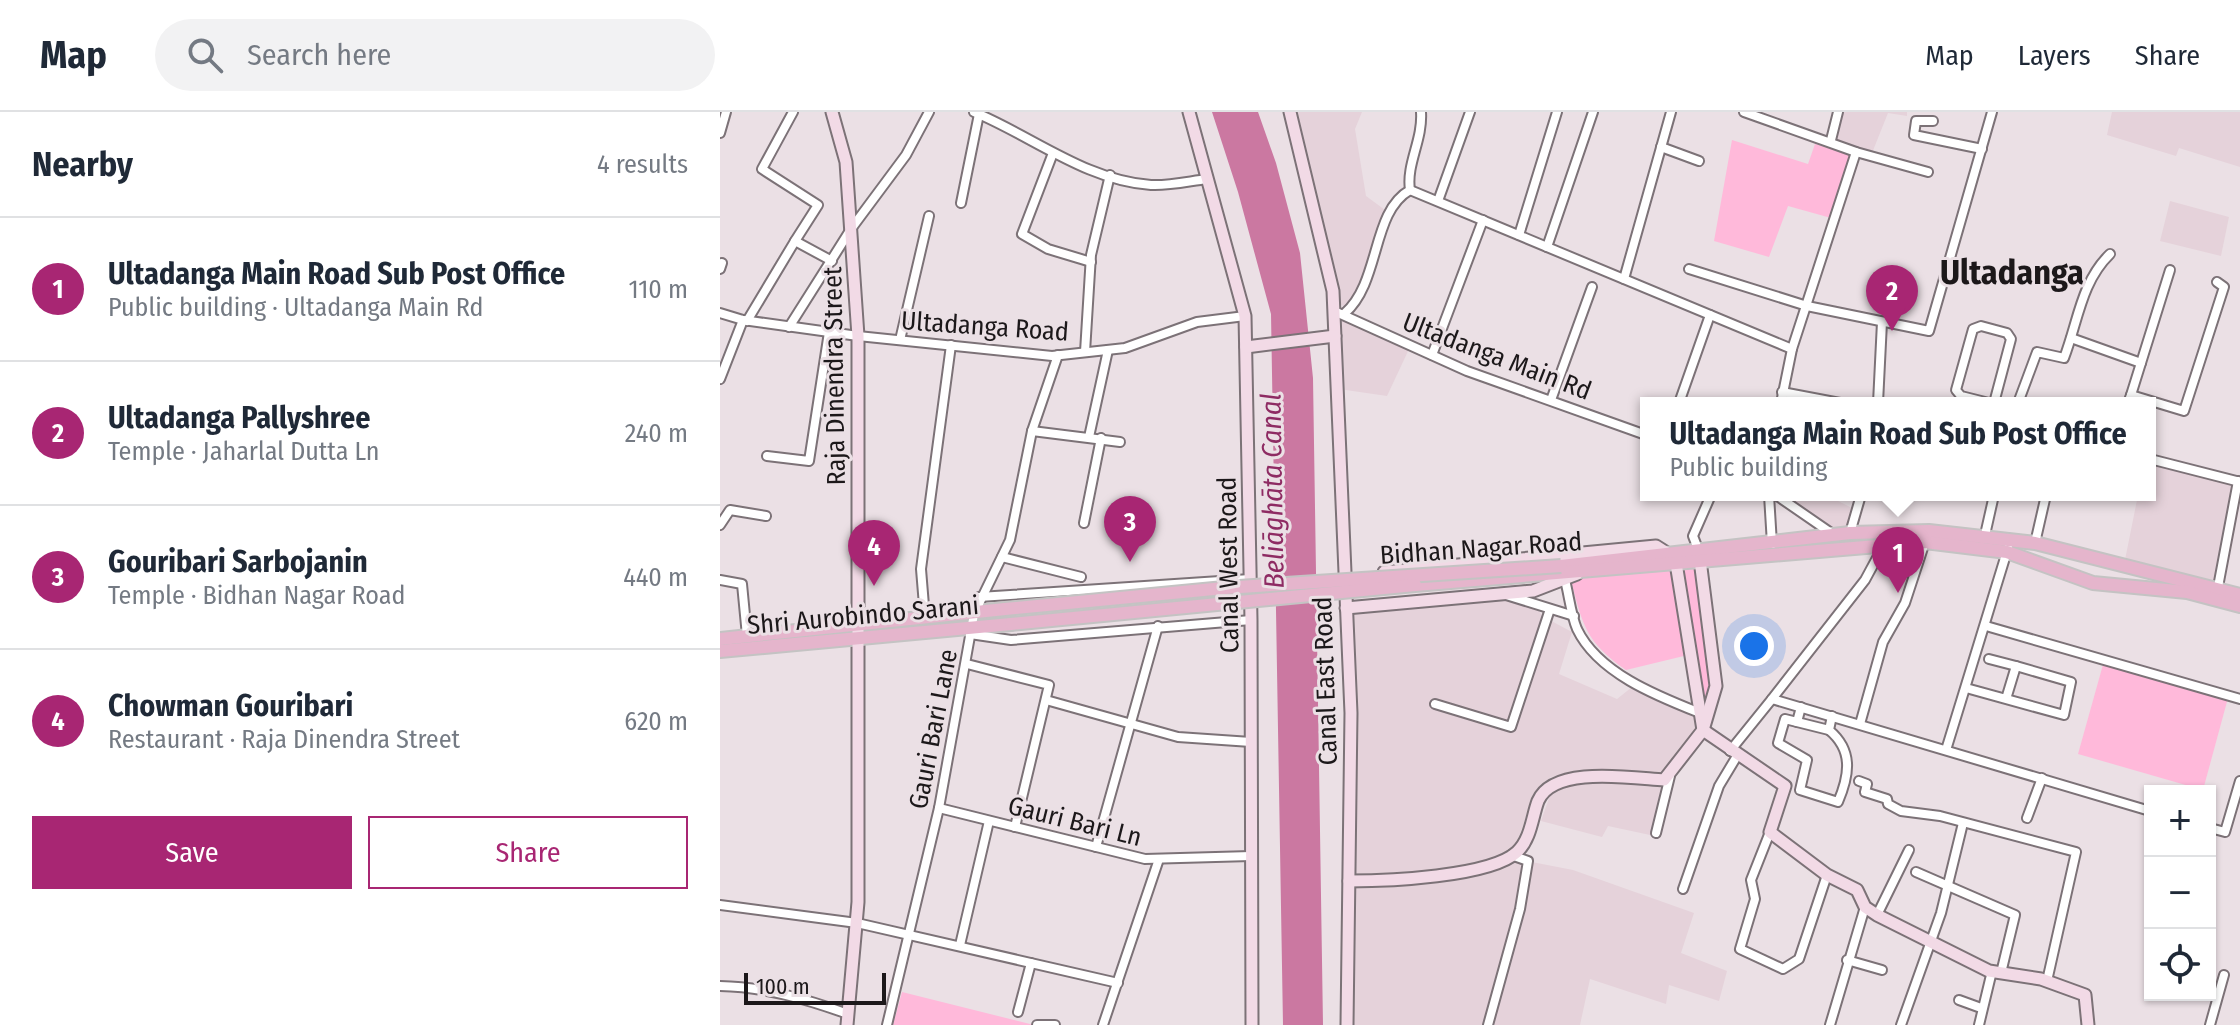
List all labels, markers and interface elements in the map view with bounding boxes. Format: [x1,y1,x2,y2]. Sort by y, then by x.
search box [155,19,715,91]
text: Map [40,32,107,78]
icon: search [183,33,227,77]
text: Search here [247,37,391,73]
text: Map [1925,39,1974,72]
text: Layers [2018,39,2091,72]
text: Share [2135,39,2200,72]
text: Nearby [32,144,133,185]
text: 4 results [597,149,688,180]
district label: Ultadanga [1940,252,2084,293]
text: Ultadanga Main Road Sub Post Office [108,256,565,292]
pin: 2 [1866,265,1918,331]
street label: Raja Dinendra Street [817,266,852,486]
text: 1 [53,274,64,305]
text: 110 m [628,274,688,305]
text: Public building · Ultadanga Main Rd [108,292,483,323]
street label: Ultadanga Road [900,305,1070,348]
street label: Ultadanga Main Rd [1398,306,1595,407]
water label: Beliāghāta Canal [1254,393,1291,589]
popup [1640,397,2156,501]
text: Ultadanga Pallyshree [108,400,370,436]
text: Ultadanga Main Road Sub Post Office [1669,416,2127,452]
text: 2 [52,418,64,449]
text: 240 m [625,418,688,449]
text: Temple · Jaharlal Dutta Ln [108,436,379,467]
text: Public building [1669,452,1828,483]
street label: Canal West Road [1211,476,1246,654]
pin: 3 [1104,496,1156,562]
pin: 4 [848,520,900,586]
street label: Bidhan Nagar Road [1379,526,1583,571]
pin: 1 [1872,527,1924,593]
text: Gouribari Sarbojanin [108,544,368,580]
text: 3 [52,562,64,593]
text: 440 m [623,562,688,593]
text: Temple · Bidhan Nagar Road [108,580,405,611]
street label: Shri Aurobindo Sarani [746,590,980,641]
street label: Canal East Road [1307,596,1344,766]
your location [1734,626,1774,666]
street label: Gauri Bari Lane [903,646,964,812]
text: Chowman Gouribari [108,688,353,724]
text: 4 [51,706,65,737]
text: 620 m [624,706,688,737]
text: Restaurant · Raja Dinendra Street [108,724,460,755]
map controls [2144,785,2216,1001]
button: + [2144,785,2216,857]
street label: Gauri Bari Ln [1005,790,1145,853]
button: Save [32,816,352,889]
button: Share [368,816,688,889]
button: − [2144,857,2216,929]
button: locate [2144,929,2216,1001]
scale bar [744,969,886,1005]
text: 100 m [756,973,810,1000]

